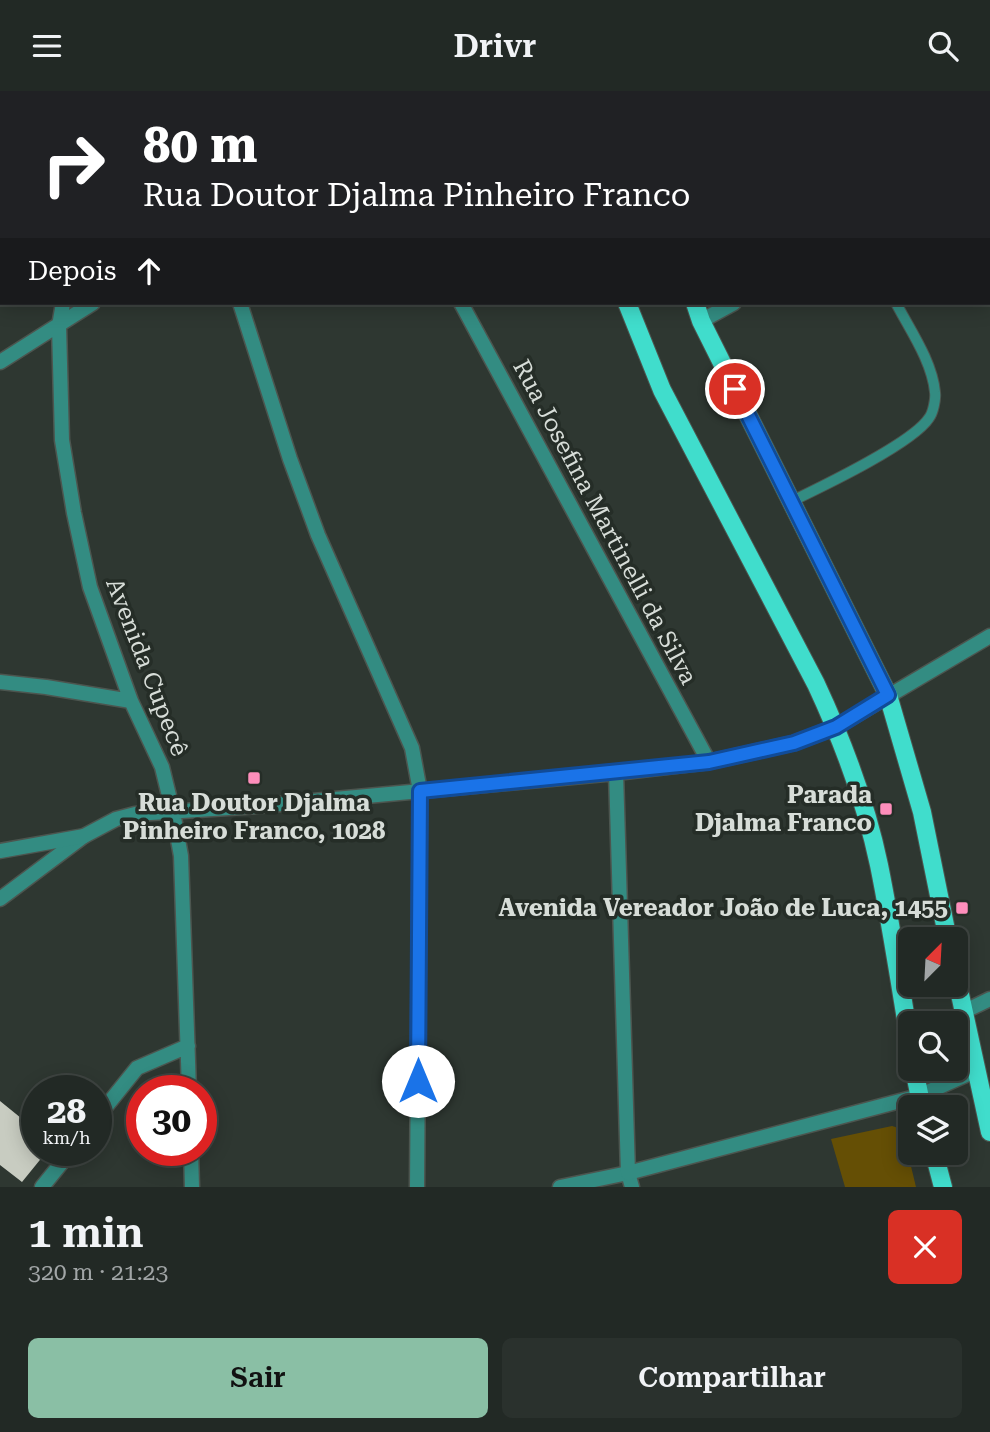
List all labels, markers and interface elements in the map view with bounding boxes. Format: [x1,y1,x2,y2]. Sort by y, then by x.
icon: menu [28,27,66,65]
text: Drivr [454,27,536,65]
icon: search [924,27,962,65]
text: 80 m [143,117,258,174]
icon: right [28,119,119,210]
text: Rua Doutor Djalma Pinheiro Franco [143,176,690,214]
icon: ahead [130,252,168,290]
text: Depois [28,256,116,286]
street label: Rua Josefina Martinelli da Silva [507,355,703,689]
pin [705,359,765,419]
icon: arrive [716,370,754,408]
street label: Avenida Cupecê [100,574,194,760]
marker: Rua Doutor Djalma Pinheiro Franco, 1028 [246,770,262,786]
place label: Parada Djalma Franco [695,781,872,837]
place label: Rua Doutor Djalma Pinheiro Franco, 1028 [123,789,385,845]
marker: Parada Djalma Franco [878,801,894,817]
place label: Avenida Vereador João de Luca, 1455 [498,894,948,922]
marker: Avenida Vereador João de Luca, 1455 [954,900,970,916]
north arrow [898,927,968,997]
map controls [898,927,968,1165]
button: search [898,1011,968,1081]
position arrow [381,1044,455,1118]
speed limit sign: 30 [126,1075,217,1166]
text: 28 [47,1091,86,1132]
button: layers [898,1095,968,1165]
text: km/h [42,1127,91,1148]
text: 1 min [28,1208,144,1257]
button: close [888,1210,962,1284]
text: 320 m · 21:23 [28,1259,168,1286]
button: Sair [28,1338,488,1418]
button: Compartilhar [502,1338,962,1418]

